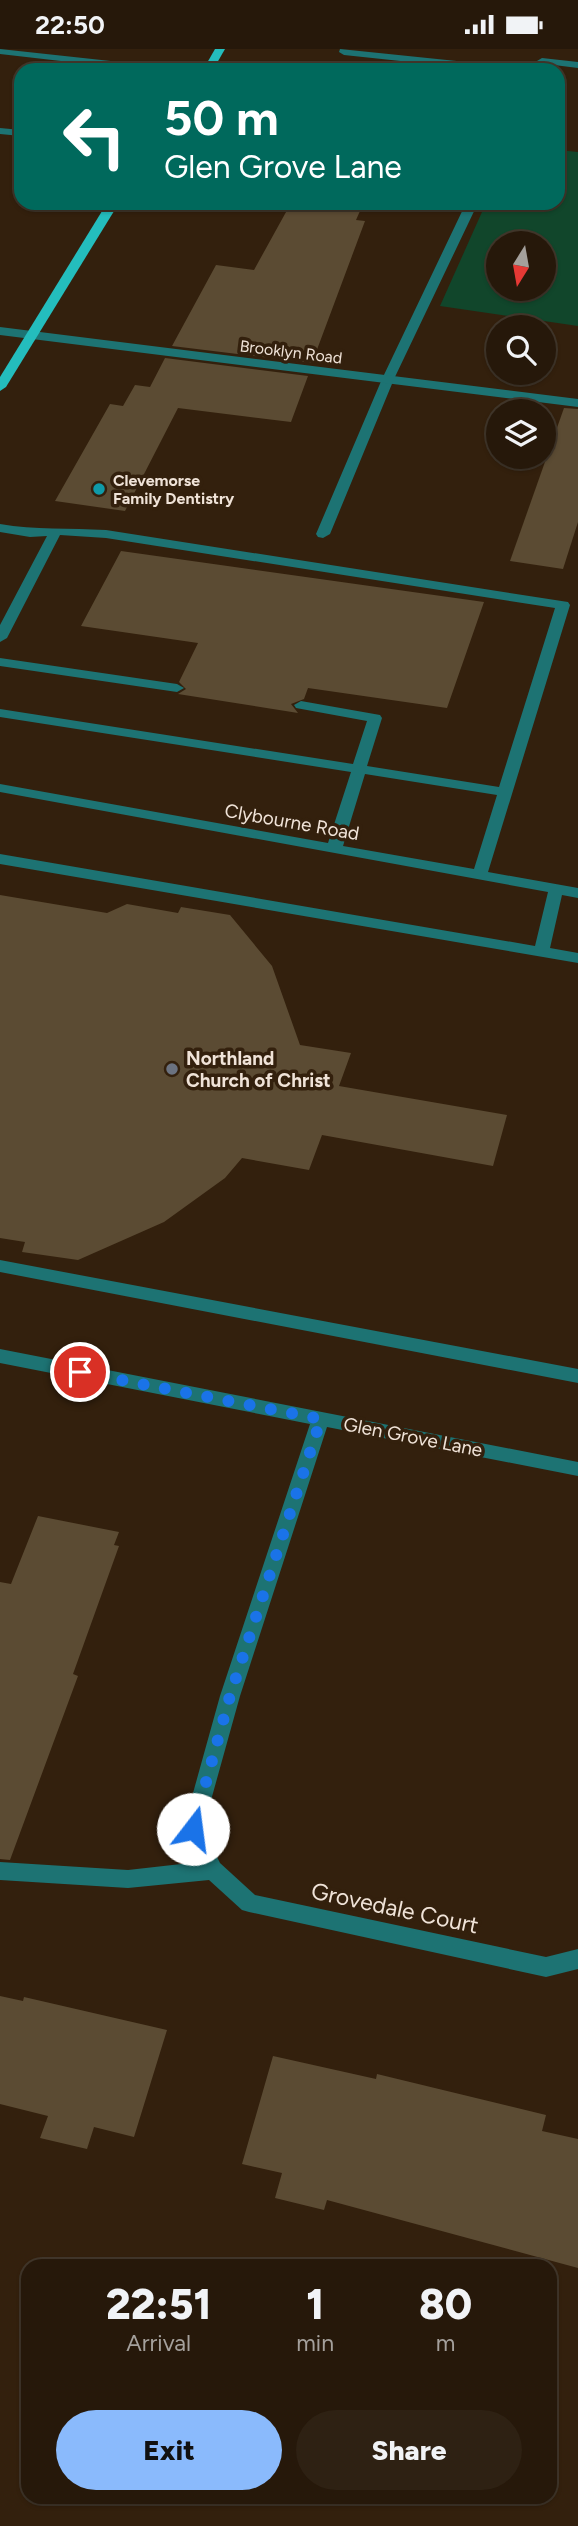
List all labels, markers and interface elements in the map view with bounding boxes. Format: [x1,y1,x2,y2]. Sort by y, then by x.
text: 22:50 [35,9,105,41]
text: 50 m [164,88,279,147]
icon: left [49,91,140,182]
text: Glen Grove Lane [164,148,402,186]
north arrow [486,231,556,301]
map controls [486,231,556,469]
button: search [486,315,556,385]
street label: Brooklyn Road [239,336,343,368]
button: layers [486,399,556,469]
place label: Clevemorse Family Dentistry [113,471,235,508]
marker: Clevemorse Family Dentistry [91,481,107,497]
street label: Clybourne Road [223,799,361,845]
place label: Northland Church of Christ [186,1047,331,1092]
marker: Northland Church of Christ [164,1061,180,1077]
pin [50,1342,110,1402]
icon: arrive [61,1353,99,1391]
street label: Glen Grove Lane [342,1412,484,1462]
position arrow [156,1792,230,1866]
street label: Grovedale Court [309,1877,481,1939]
text: 22:51 [106,2279,211,2330]
text: 1 [306,2279,324,2330]
text: 80 [419,2279,472,2330]
text: Arrival [126,2329,191,2357]
text: min [296,2329,334,2357]
text: m [436,2329,455,2357]
button: Exit [56,2410,282,2490]
button: Share [296,2410,522,2490]

